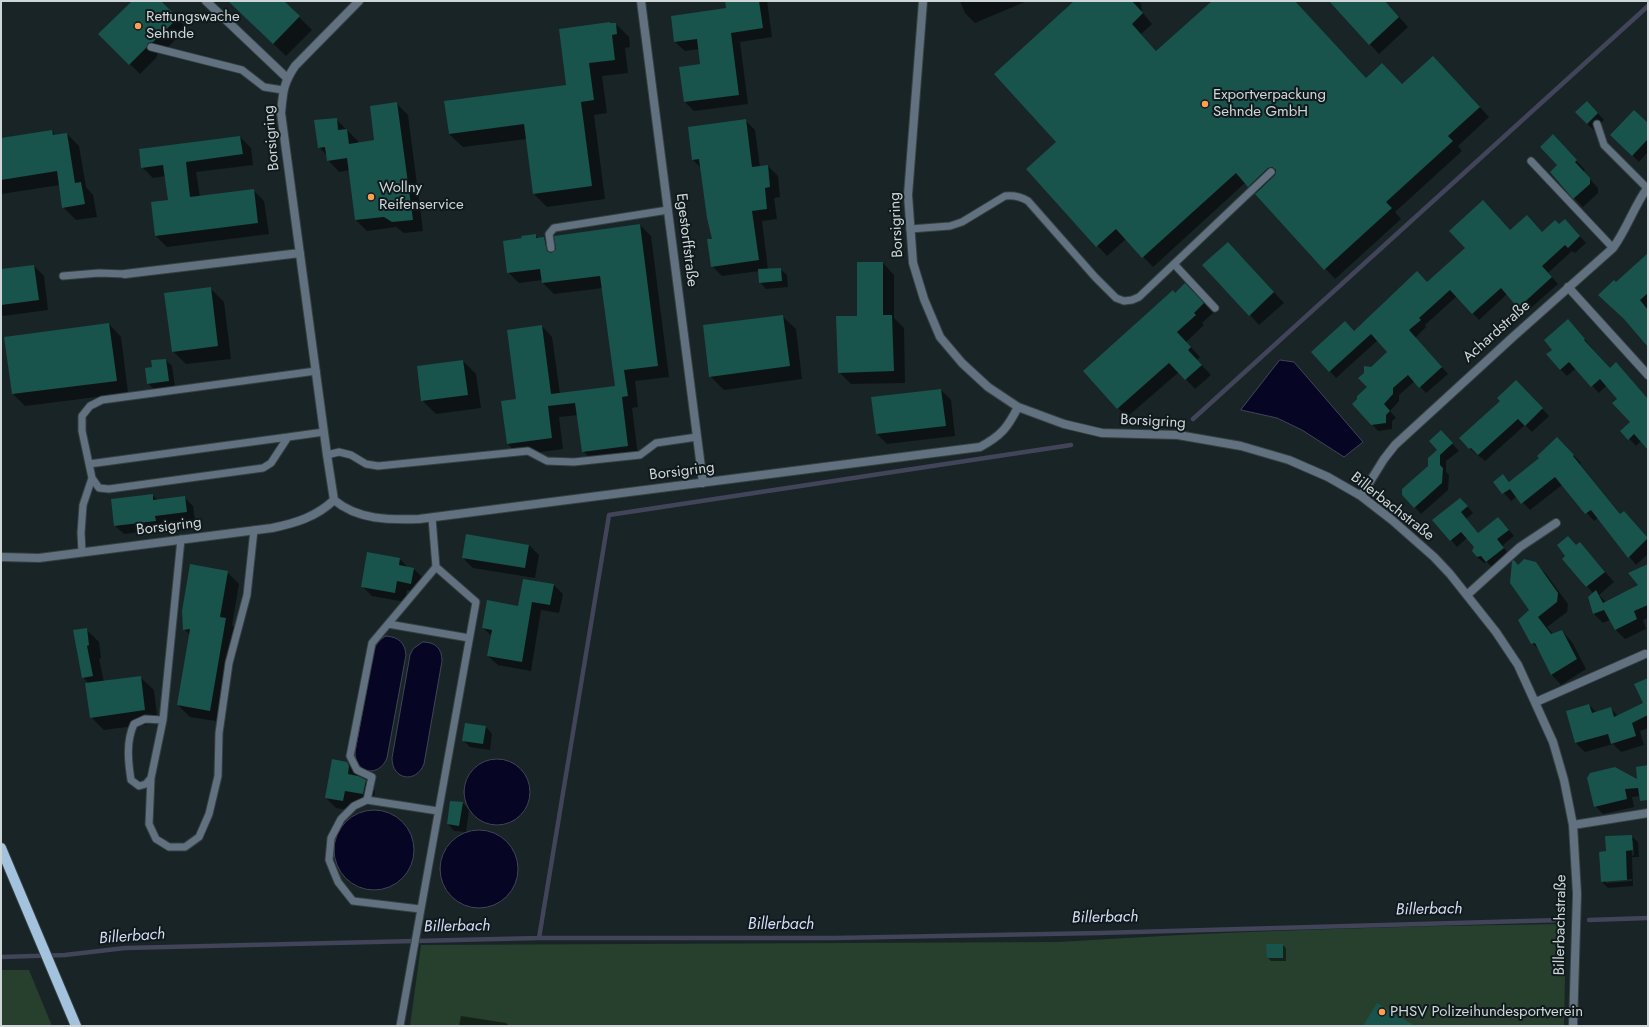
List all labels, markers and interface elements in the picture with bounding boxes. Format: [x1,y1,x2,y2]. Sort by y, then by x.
place label: Rettungswache Sehnde [146,8,240,43]
marker: Rettungswache Sehnde [133,21,143,31]
place label: Exportverpackung Sehnde GmbH [1213,86,1326,121]
marker: Exportverpackung Sehnde GmbH [1200,99,1210,109]
street label: Borsigring [260,105,284,171]
place label: Wollny Reifenservice [379,179,464,214]
marker: Wollny Reifenservice [366,192,376,202]
street label: Egestorffstraße [671,192,701,288]
street label: Borsigring [886,192,908,258]
street label: Achardstraße [1460,297,1534,367]
street label: Borsigring [1120,411,1186,433]
street label: Borsigring [648,459,716,485]
street label: Billerbachstraße [1347,469,1437,545]
street label: Borsigring [135,514,203,540]
street label: Billerbachstraße [1551,874,1571,976]
water label: Billerbach [1396,900,1462,920]
water label: Billerbach [1072,908,1138,928]
water label: Billerbach [748,915,814,935]
water label: Billerbach [424,917,490,937]
water label: Billerbach [98,925,166,949]
place label: PHSV Polizeihundesportverein [1390,1003,1583,1021]
marker: PHSV Polizeihundesportverein [1377,1007,1387,1017]

